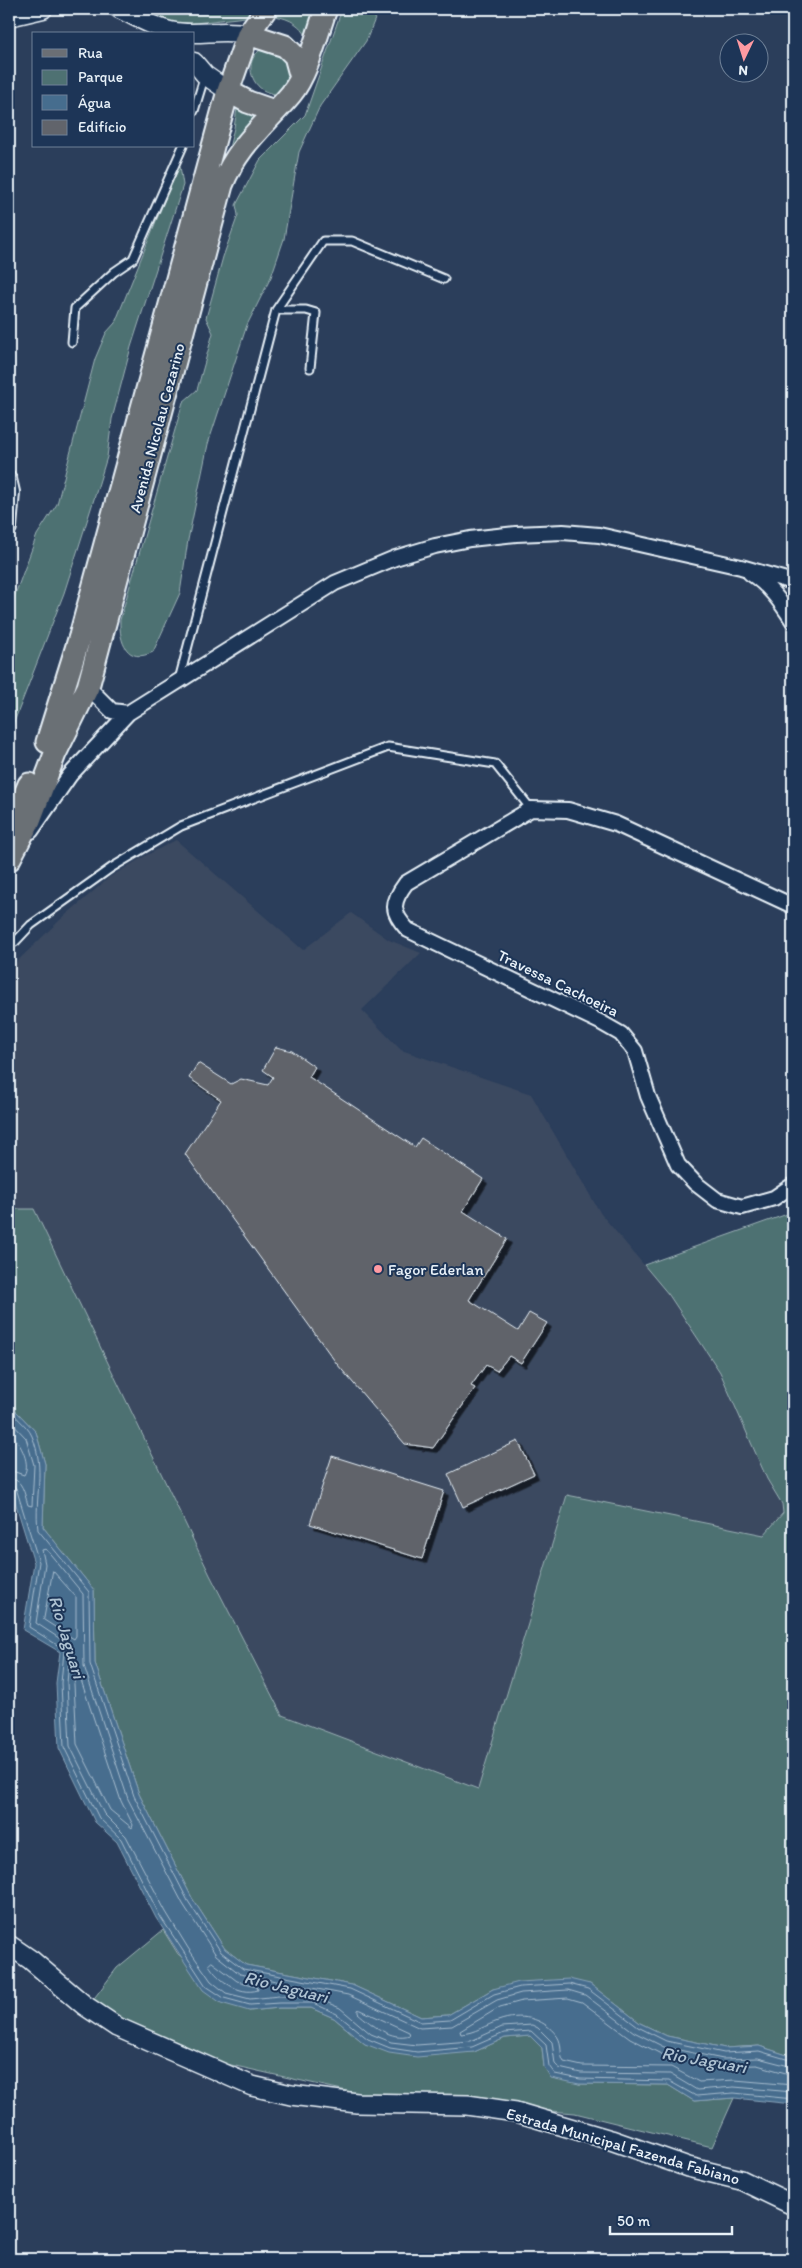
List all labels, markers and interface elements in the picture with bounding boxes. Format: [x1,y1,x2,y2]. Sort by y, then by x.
legend [32,32,195,148]
north arrow [720,32,770,82]
text: Rua [78,44,103,62]
text: N [738,62,748,79]
text: Parque [78,68,123,86]
text: Água [78,94,112,112]
text: Edifício [78,118,126,136]
street label: Avenida Nicolau Cezarino [125,341,189,515]
street label: Travessa Cachoeira [494,945,622,1021]
place label: Fagor Ederlan [388,1260,484,1279]
marker: Fagor Ederlan [372,1263,384,1275]
water label: Rio Jaguari [44,1593,91,1684]
water label: Rio Jaguari [242,1966,333,2009]
water label: Rio Jaguari [660,2042,751,2079]
street label: Estrada Municipal Fazenda Fabiano [504,2104,742,2188]
scale bar [610,2203,732,2235]
text: 50 m [617,2212,650,2230]

